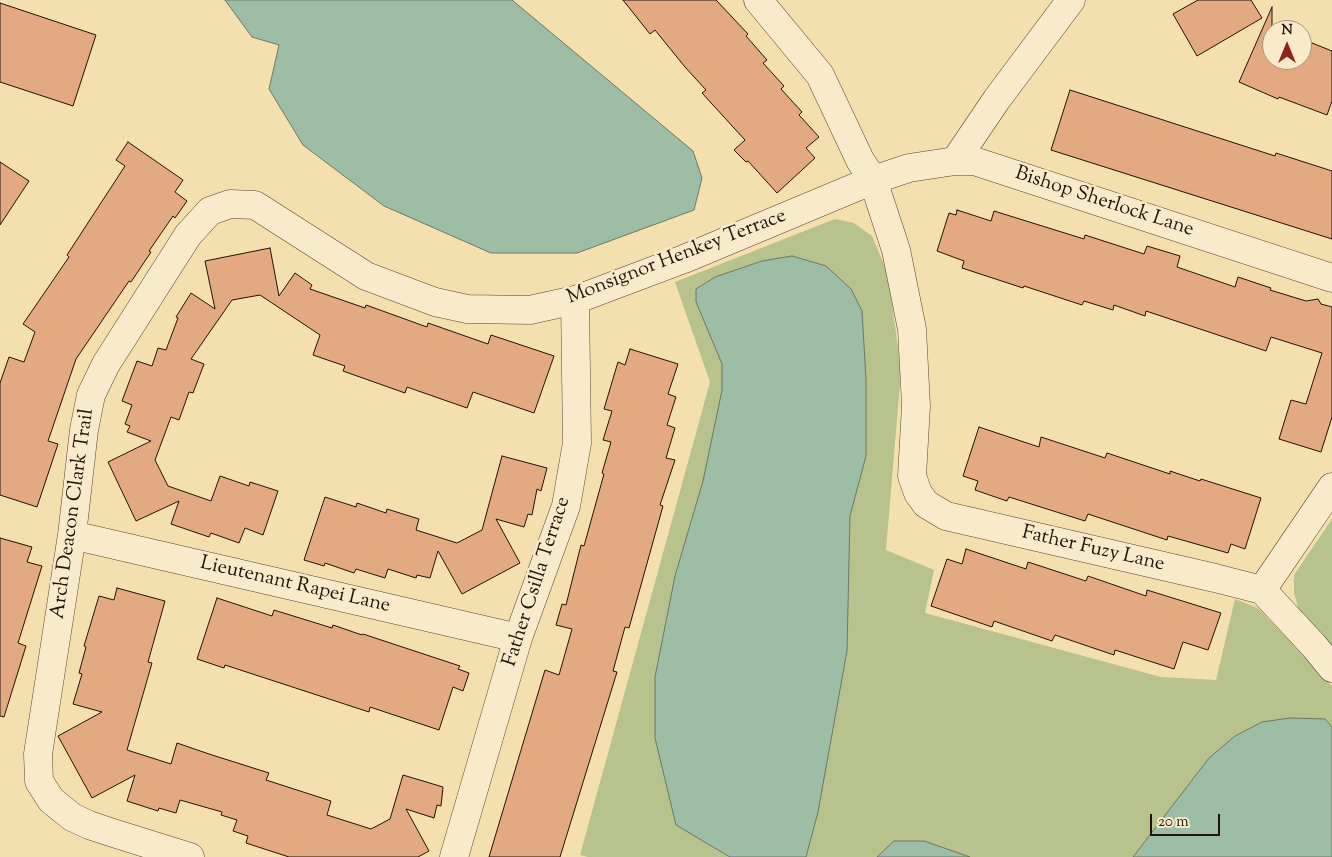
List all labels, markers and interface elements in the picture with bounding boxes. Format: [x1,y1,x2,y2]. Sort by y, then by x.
north arrow [1262,20,1312,70]
text: N [1281,21,1293,41]
street label: Bishop Sherlock Lane [1012,163,1196,243]
street label: Monsignor Henkey Terrace [564,205,790,311]
street label: Arch Deacon Clark Trail [47,407,101,621]
street label: Father Csilla Terrace [499,494,577,670]
street label: Father Fuzy Lane [1019,522,1167,578]
street label: Lieutenant Rapei Lane [198,552,392,620]
scale bar [1152,804,1222,836]
text: 20 m [1158,812,1189,833]

